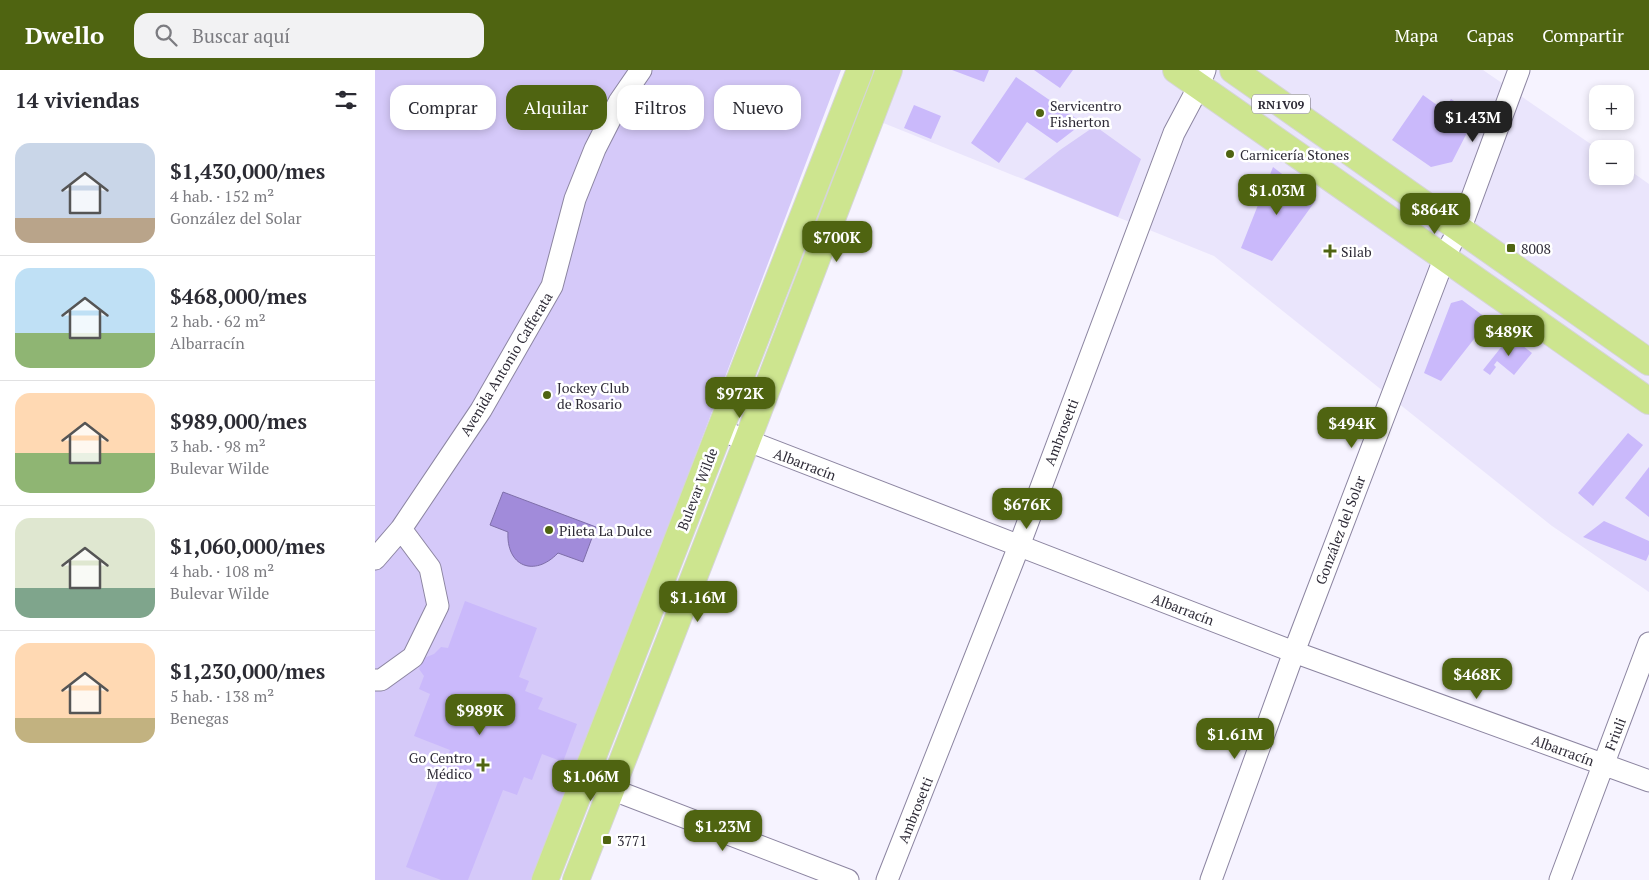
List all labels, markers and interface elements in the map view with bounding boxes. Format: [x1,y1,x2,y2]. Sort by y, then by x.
search box [134,13,484,58]
text: Dwello [25,19,104,51]
icon: search [152,21,180,49]
text: Buscar aquí [192,23,290,48]
text: Mapa [1394,23,1438,47]
text: Capas [1466,23,1514,47]
text: Compartir [1542,23,1624,47]
chip: Comprar [390,85,496,130]
chip: Alquilar [506,85,607,130]
chip: Filtros [617,85,704,130]
chip: Nuevo [714,85,801,130]
map controls [1589,85,1634,185]
button: + [1589,85,1634,130]
text: 14 viviendas [15,86,140,114]
icon: filters [332,86,360,114]
road number: RN1V09 [1252,94,1310,114]
place label: Servicentro Fisherton [1050,96,1122,131]
pin: $1.43M [1432,100,1514,143]
text: $1.43M [1445,106,1501,128]
marker: Servicentro Fisherton [1034,107,1046,119]
button: − [1589,140,1634,185]
place label: Carnicería Stones [1240,145,1349,164]
marker: Carnicería Stones [1224,148,1236,160]
text: $1,430,000/mes [170,157,325,185]
icon: home [55,163,115,223]
pin: $1.03M [1236,174,1318,216]
text: $1.03M [1249,179,1305,201]
text: 4 hab. · 152 m² [170,185,274,207]
pin: $864K [1400,192,1470,235]
text: $864K [1411,198,1459,220]
text: González del Solar [170,207,302,229]
pin: $700K [802,220,872,263]
text: $700K [813,226,861,248]
place label: 8008 [1521,239,1551,258]
place label: Silab [1341,242,1372,261]
marker: 8008 [1505,242,1517,254]
marker: Silab [1323,244,1337,258]
text: $468,000/mes [170,282,307,310]
icon: home [55,288,115,348]
street label: Avenida Antonio Cafferata [455,289,557,439]
text: 2 hab. · 62 m² [170,310,266,332]
pin: $489K [1474,314,1544,357]
text: $489K [1485,320,1533,342]
text: Albarracín [170,332,245,354]
pin: $972K [705,376,775,419]
place label: Jockey Club de Rosario [557,378,630,413]
text: $972K [716,382,764,404]
marker: Jockey Club de Rosario [541,389,553,401]
street label: Ambrosetti [1040,396,1082,468]
pin: $494K [1317,406,1387,449]
text: $989,000/mes [170,407,307,435]
text: $494K [1328,412,1376,434]
icon: home [55,413,115,473]
text: 3 hab. · 98 m² [170,435,266,457]
street label: Albarracín [771,443,840,485]
street label: Bulevar Wilde [673,445,721,533]
text: Bulevar Wilde [170,457,269,479]
street label: González del Solar [1310,472,1370,587]
pin: $676K [992,488,1062,530]
text: $676K [1003,493,1051,515]
place label: Pileta La Dulce [559,521,652,540]
marker: Pileta La Dulce [543,524,555,536]
text: $1,060,000/mes [170,532,325,560]
icon: home [55,538,115,598]
text: 4 hab. · 108 m² [170,560,274,582]
pin: $1.16M [657,580,739,623]
text: Bulevar Wilde [170,582,269,604]
text: $1.16M [670,586,726,608]
street label: Albarracín [1149,588,1218,630]
text: $1,230,000/mes [170,657,325,685]
pin: $468K [1442,658,1512,700]
icon: home [55,663,115,723]
text: $468K [1453,663,1501,685]
text: 5 hab. · 138 m² [170,685,274,707]
pin: $989K [445,694,515,736]
text: $989K [456,699,504,721]
text: Benegas [170,707,229,729]
street label: Friuli [1600,715,1630,753]
pin: $1.61M [1194,718,1276,760]
text: $1.61M [1207,723,1263,745]
street label: Albarracín [1529,730,1598,770]
place label: Go Centro Médico [409,748,472,783]
marker: Go Centro Médico [476,758,490,772]
pin: $1.06M [550,760,632,802]
text: $1.06M [563,765,619,787]
street label: Ambrosetti [893,774,937,846]
pin: $1.23M [682,810,764,852]
text: $1.23M [695,815,751,837]
place label: 3771 [617,831,647,850]
marker: 3771 [601,834,613,846]

